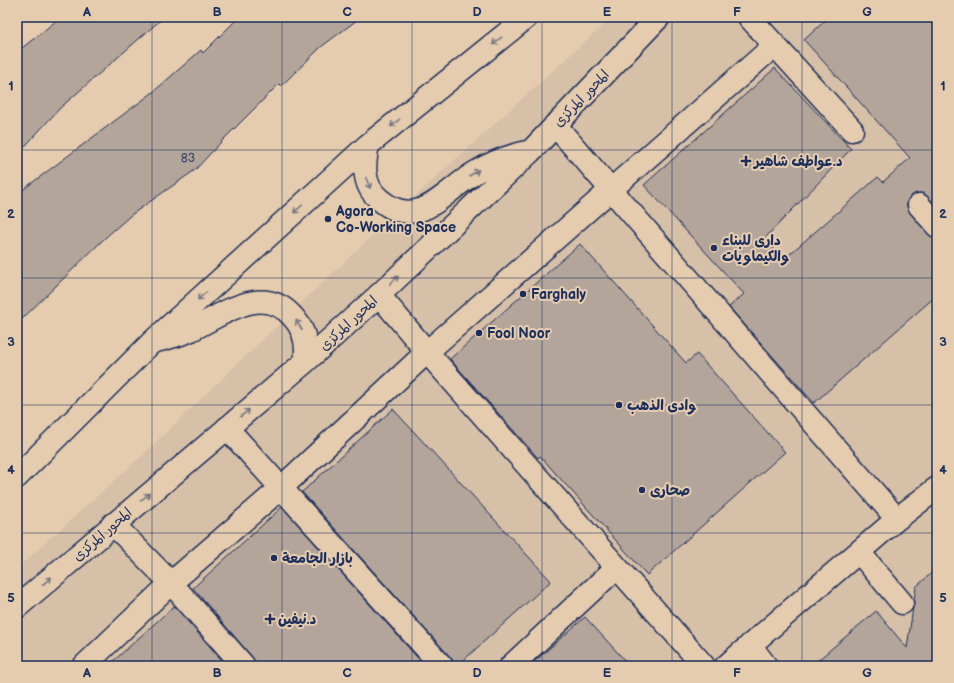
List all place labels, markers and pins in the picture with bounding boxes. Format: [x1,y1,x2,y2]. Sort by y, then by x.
place label: د.عواطف شاهير [752,153,842,171]
marker: د.عواطف شاهير [741,156,751,166]
place label: Agora Co-Working Space [335,203,456,236]
marker: Agora Co-Working Space [323,214,333,224]
place label: دارى للبناء والكيماويات [722,232,789,266]
marker: دارى للبناء والكيماويات [709,243,719,253]
place label: Farghaly [531,286,586,303]
marker: Farghaly [518,289,528,299]
place label: Fool Noor [487,325,551,342]
marker: Fool Noor [474,328,484,338]
place label: وادى الذهب [627,397,696,415]
marker: وادى الذهب [614,400,624,410]
place label: صحارى [650,482,690,499]
marker: صحارى [637,485,647,495]
place label: بازار الجامعة [282,550,353,567]
marker: بازار الجامعة [269,553,279,563]
place label: د.نيفين [278,611,316,628]
marker: د.نيفين [265,614,275,624]

